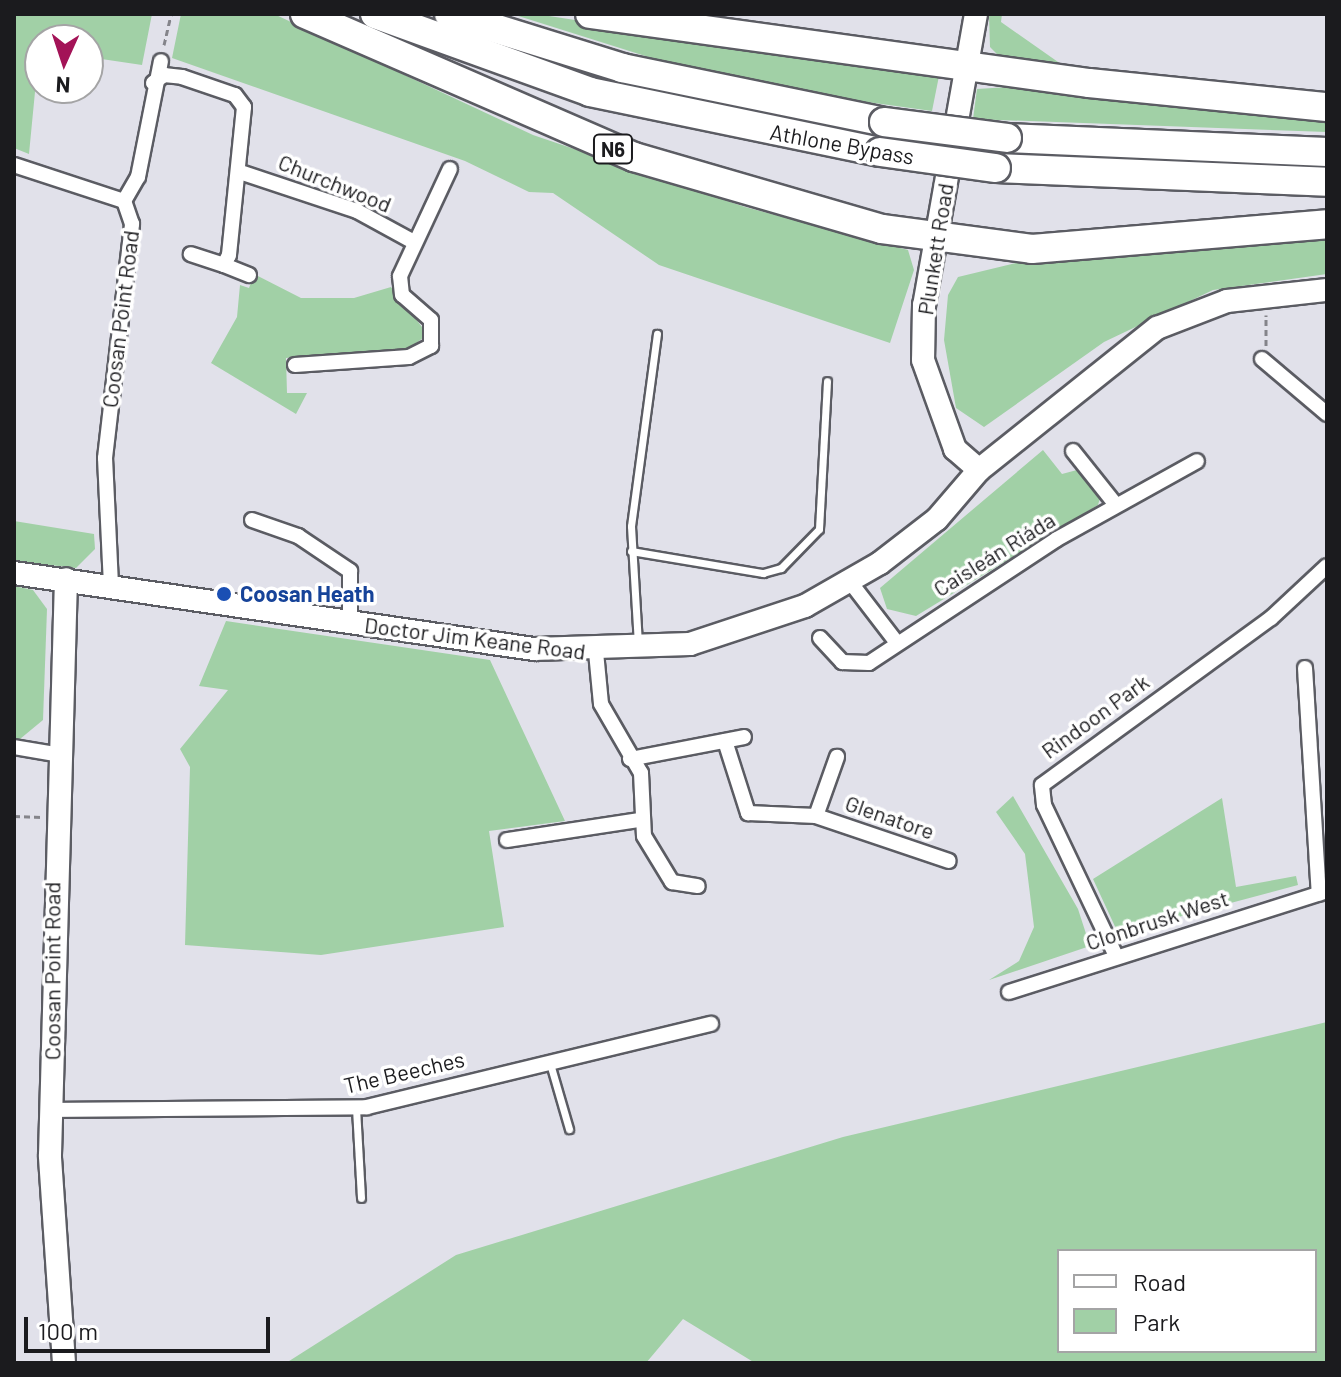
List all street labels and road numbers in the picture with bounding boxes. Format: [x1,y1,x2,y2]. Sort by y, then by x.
street label: Athlone Bypass [768,118,916,170]
road number: N6 [591,133,635,165]
street label: Churchwood [275,148,395,218]
street label: Plunkett Road [912,181,958,317]
street label: Coosan Point Road [96,229,144,409]
street label: Caisleán Riáda [928,506,1060,602]
street label: Doctor Jim Keane Road [363,611,587,665]
street label: Rindoon Park [1036,668,1154,764]
street label: Glenatore [842,789,938,845]
street label: Coosan Point Road [39,882,65,1060]
street label: Clonbrusk West [1082,885,1232,955]
street label: The Beeches [341,1045,467,1099]

